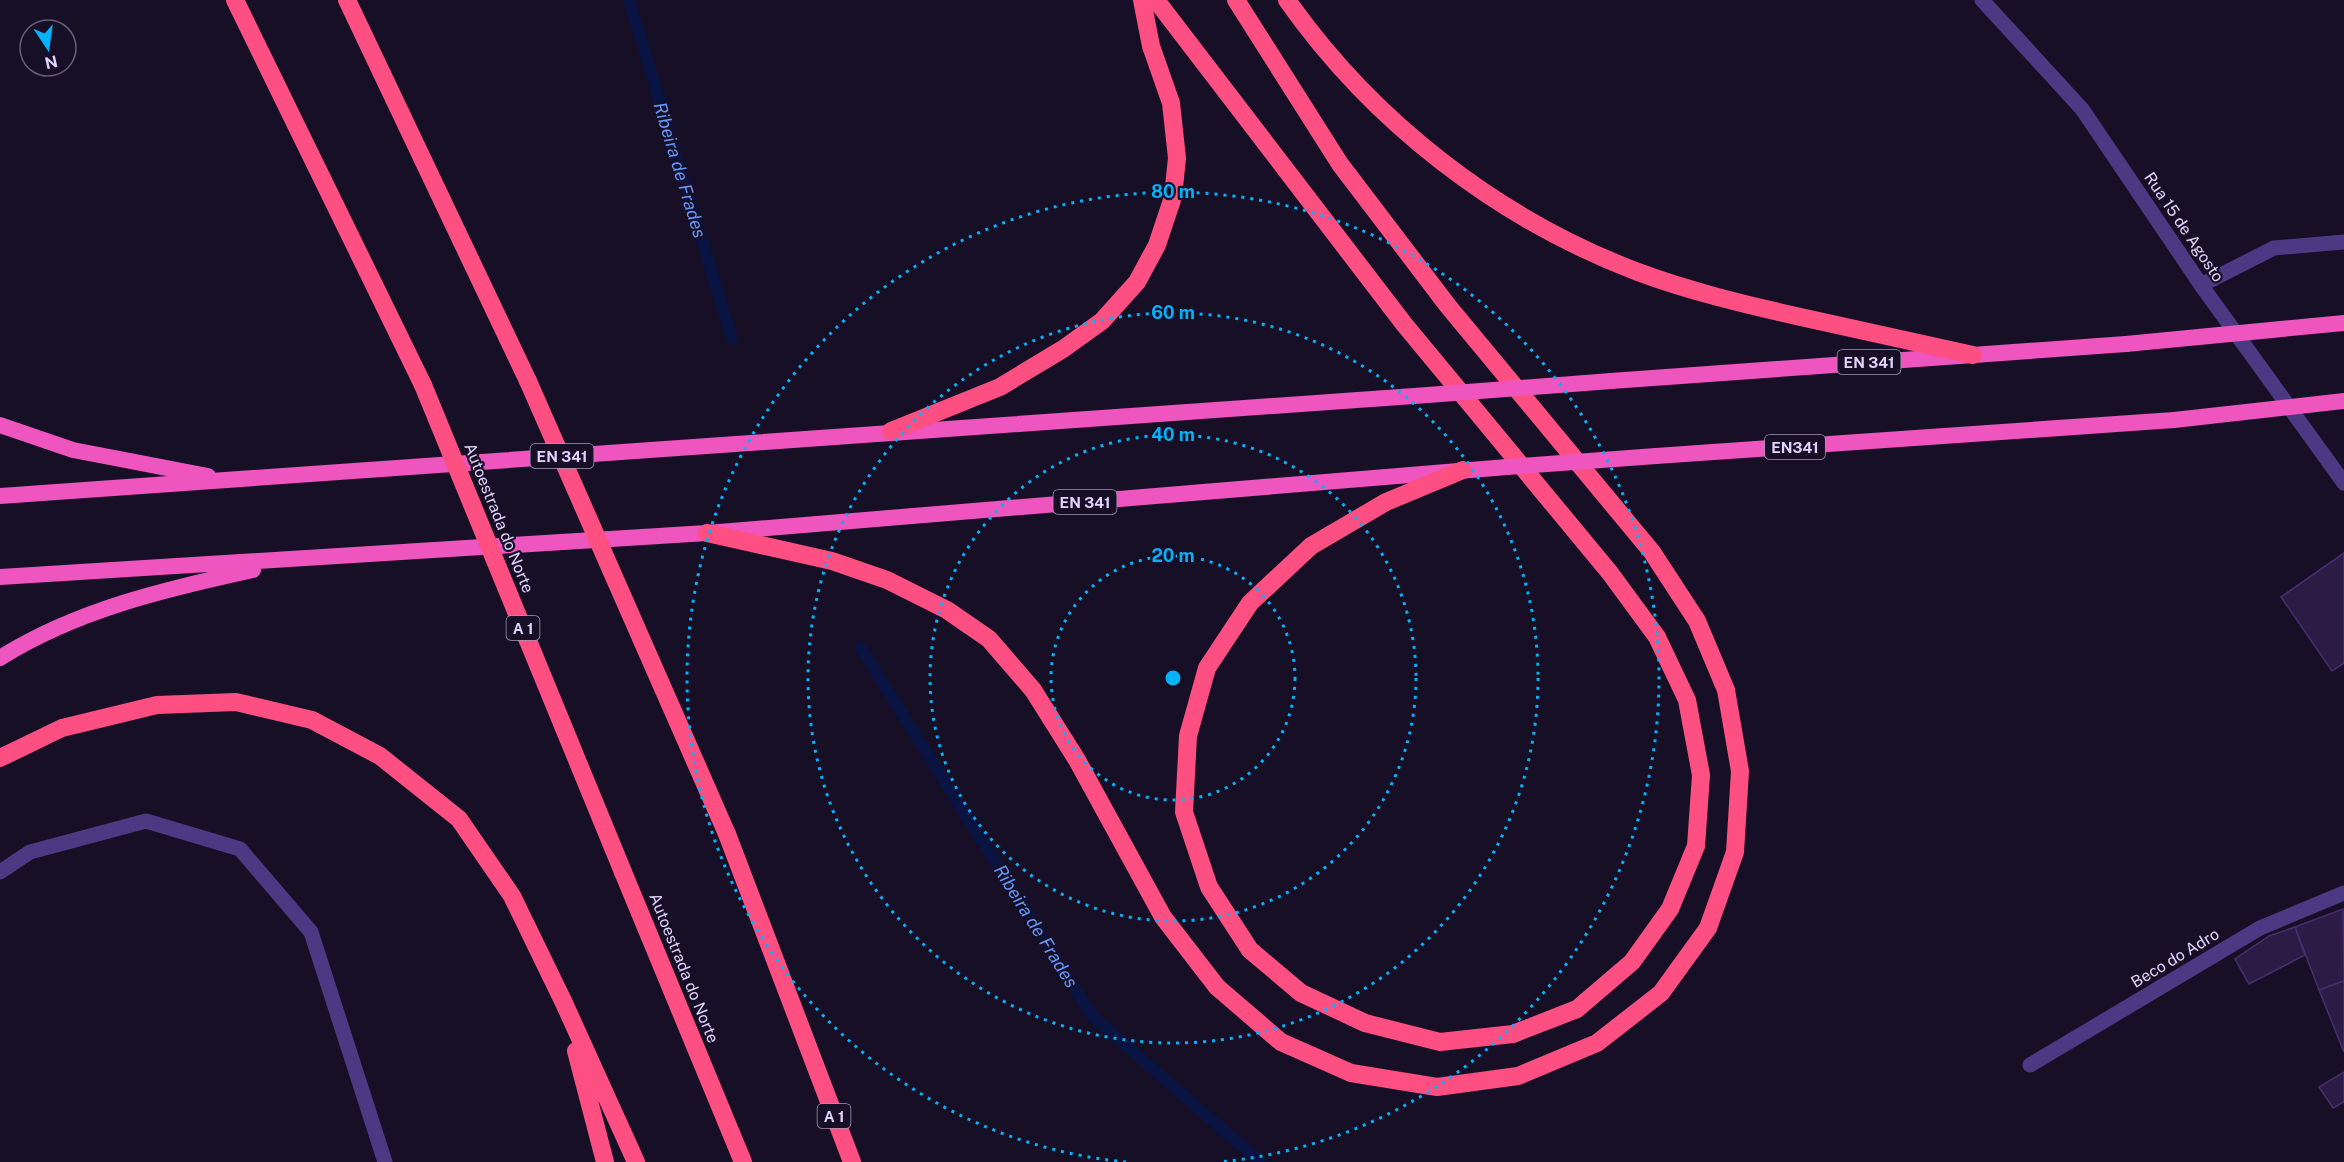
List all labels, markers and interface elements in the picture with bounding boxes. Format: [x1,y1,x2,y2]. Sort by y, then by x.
north arrow [18,18,78,78]
text: N [43,51,59,73]
water label: Ribeira de Frades [649,100,711,241]
street label: Rua 15 de Agosto [2140,168,2228,286]
text: 80 m [1151,181,1195,202]
text: 60 m [1151,302,1195,323]
road number: EN 341 [1838,350,1900,374]
text: 40 m [1151,424,1195,445]
road number: EN341 [1765,435,1825,459]
street label: Autoestrada do Norte [460,440,538,596]
road number: EN 341 [530,444,594,468]
road number: EN 341 [1054,490,1116,514]
text: 20 m [1151,545,1195,566]
road number: A 1 [506,616,540,640]
centre of rings [1163,668,1183,688]
water label: Ribeira de Frades [990,861,1082,991]
street label: Autoestrada do Norte [645,890,723,1046]
street label: Beco do Adro [2127,924,2223,992]
road number: A 1 [818,1104,850,1128]

